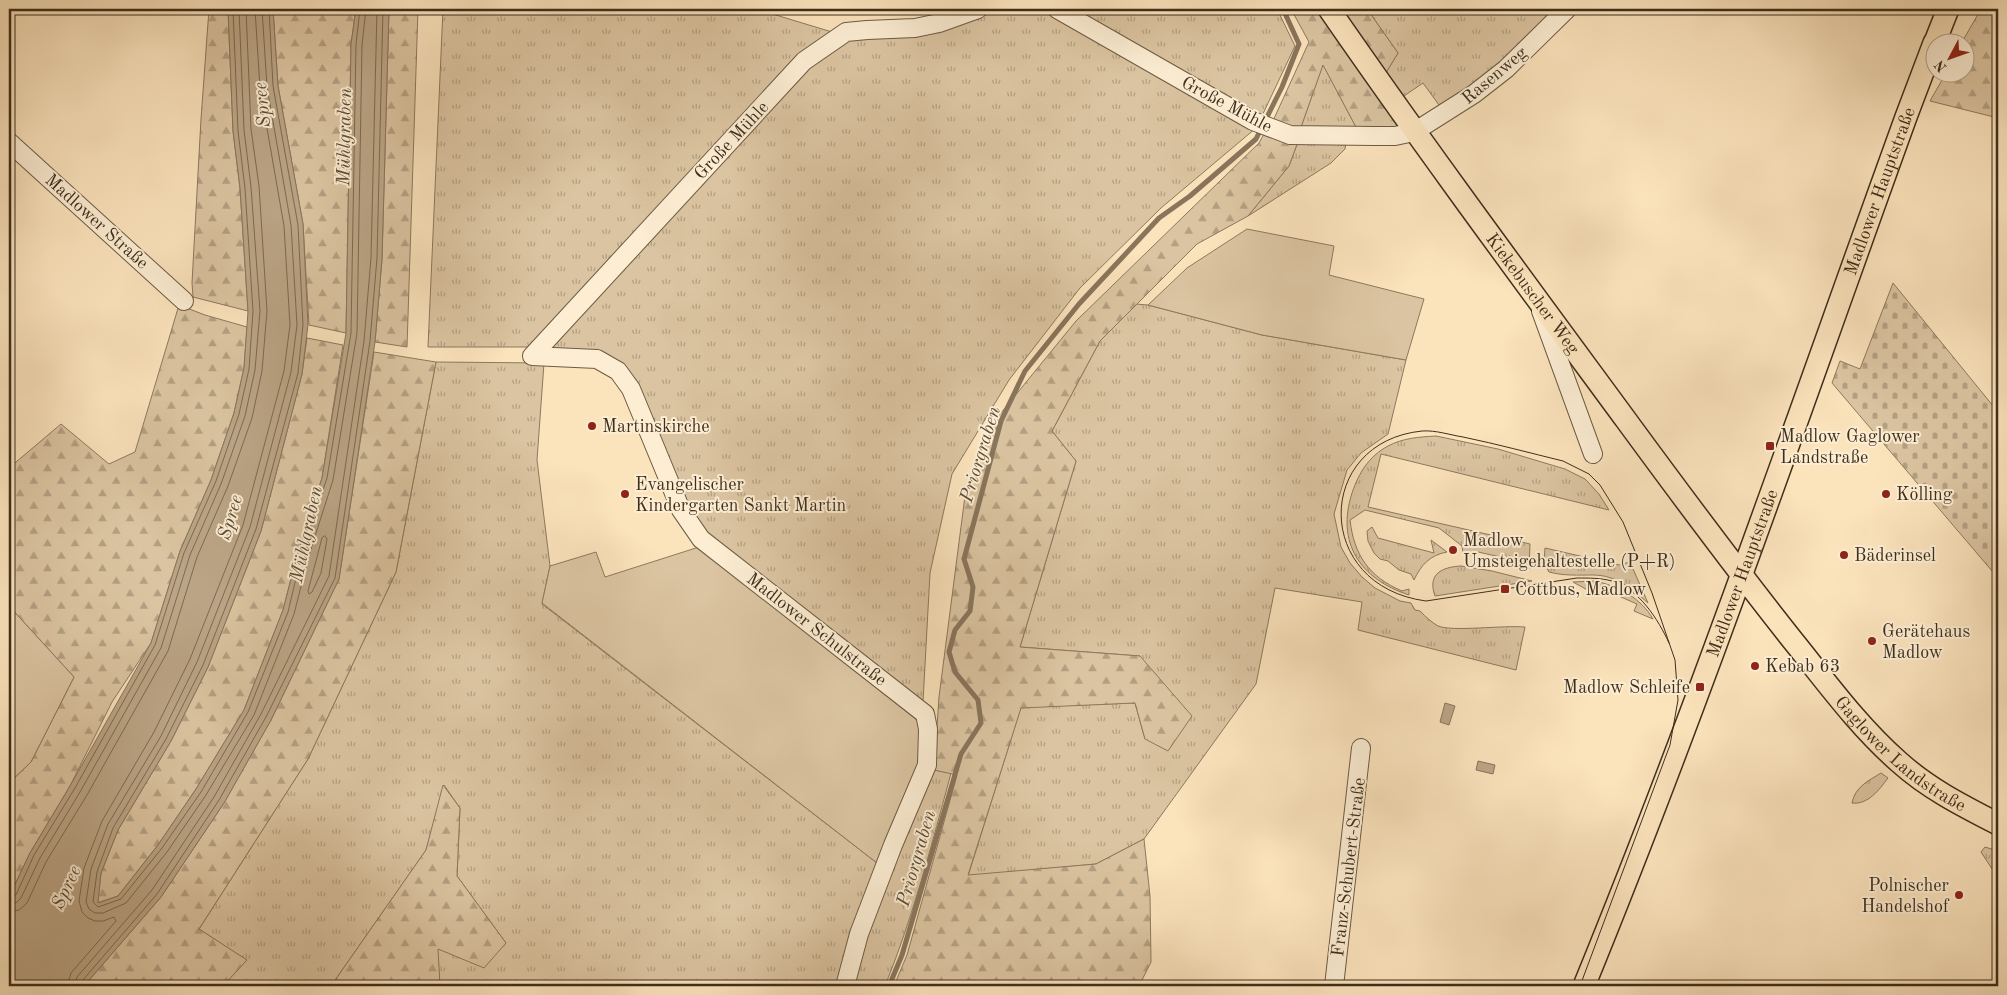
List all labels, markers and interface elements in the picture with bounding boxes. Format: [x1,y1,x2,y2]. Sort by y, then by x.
north arrow [1924,32,1974,82]
street label: Rasenweg [1459,43,1531,108]
text: N [1932,57,1950,75]
street label: Große Mühle [1178,74,1275,136]
water label: Spree [252,81,275,129]
water label: Mühlgraben [335,88,356,187]
street label: Große Mühle [691,98,772,183]
street label: Madlower Hauptstraße [1842,105,1919,278]
street label: Madlower Straße [41,171,151,273]
street label: Kiekebuscher Weg [1482,230,1582,358]
water label: Priorgraben [958,404,1005,506]
place label: Martinskirche [602,418,710,436]
marker: Martinskirche [586,420,598,432]
place label: Madlow Gaglower Landstraße [1780,428,1920,467]
marker: Madlow Gaglower Landstraße [1764,440,1776,452]
place label: Evangelischer Kindergarten Sankt Martin [635,476,847,515]
water label: Mühlgraben [288,484,327,586]
place label: Kölling [1896,486,1953,504]
street label: Madlower Hauptstraße [1704,487,1782,660]
marker: Evangelischer Kindergarten Sankt Martin [619,488,631,500]
marker: Kölling [1880,488,1892,500]
water label: Spree [216,493,247,542]
place label: Madlow Umsteigehaltestelle (P+R) [1463,532,1676,571]
marker: Madlow Umsteigehaltestelle (P+R) [1447,544,1459,556]
place label: Bäderinsel [1854,547,1936,565]
marker: Bäderinsel [1838,549,1850,561]
street label: Madlower Schulstraße [743,570,890,690]
place label: Cottbus, Madlow [1515,581,1646,599]
marker: Cottbus, Madlow [1499,583,1511,595]
place label: Gerätehaus Madlow [1882,623,1970,662]
marker: Gerätehaus Madlow [1866,635,1878,647]
place label: Kebab 63 [1765,658,1840,676]
marker: Kebab 63 [1749,660,1761,672]
place label: Madlow Schleife [1563,679,1690,697]
marker: Madlow Schleife [1694,681,1706,693]
street label: Gaglower Landstraße [1831,693,1968,815]
street label: Franz-Schubert-Straße [1329,776,1369,958]
water label: Priorgraben [894,808,940,910]
water label: Spree [49,863,86,913]
place label: Polnischer Handelshof [1861,877,1950,916]
marker: Polnischer Handelshof [1953,889,1965,901]

